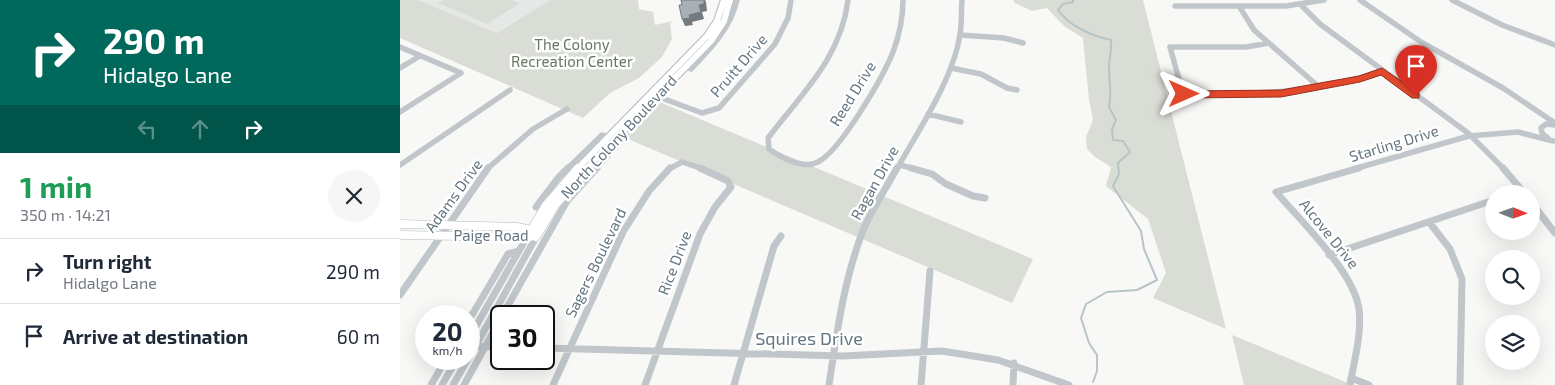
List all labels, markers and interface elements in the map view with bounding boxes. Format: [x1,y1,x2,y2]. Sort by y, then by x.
text: 290 m [103,19,204,61]
icon: right [20,20,85,85]
street label: Pruitt Drive [706,30,770,101]
park label: The Colony Recreation Center [511,35,633,70]
pin [1395,45,1437,96]
icon: arrive [1402,52,1430,80]
street label: Reed Drive [825,58,879,129]
text: Hidalgo Lane [103,61,232,87]
position arrow [1157,67,1209,119]
street label: North Colony Boulevard [556,71,680,202]
icon: left [133,115,161,143]
icon: ahead [186,115,214,143]
icon: right [239,115,267,143]
street label: Starling Drive [1347,121,1441,165]
street label: Ragan Drive [846,142,902,223]
street label: Adams Drive [421,155,486,235]
text: 1 min [20,168,92,204]
button: close [328,170,380,222]
north arrow [1485,185,1540,240]
map controls [1485,185,1540,370]
street label: Alcove Drive [1296,195,1363,272]
text: 350 m · 14:21 [20,205,111,224]
street label: Sagers Boulevard [561,205,629,320]
street label: Paige Road [453,226,529,244]
street label: Rice Drive [654,228,695,297]
text: Turn right [63,250,151,273]
button: search [1485,250,1540,305]
icon: right [20,257,48,285]
text: 290 m [326,260,380,283]
text: Hidalgo Lane [63,273,157,292]
speed limit sign: 30 [490,305,555,370]
button: layers [1485,315,1540,370]
text: 20 [432,316,463,346]
icon: arrive [20,322,48,350]
text: Arrive at destination [63,325,248,348]
text: 60 m [337,325,380,348]
street label: Squires Drive [755,327,863,349]
text: km/h [433,343,462,357]

